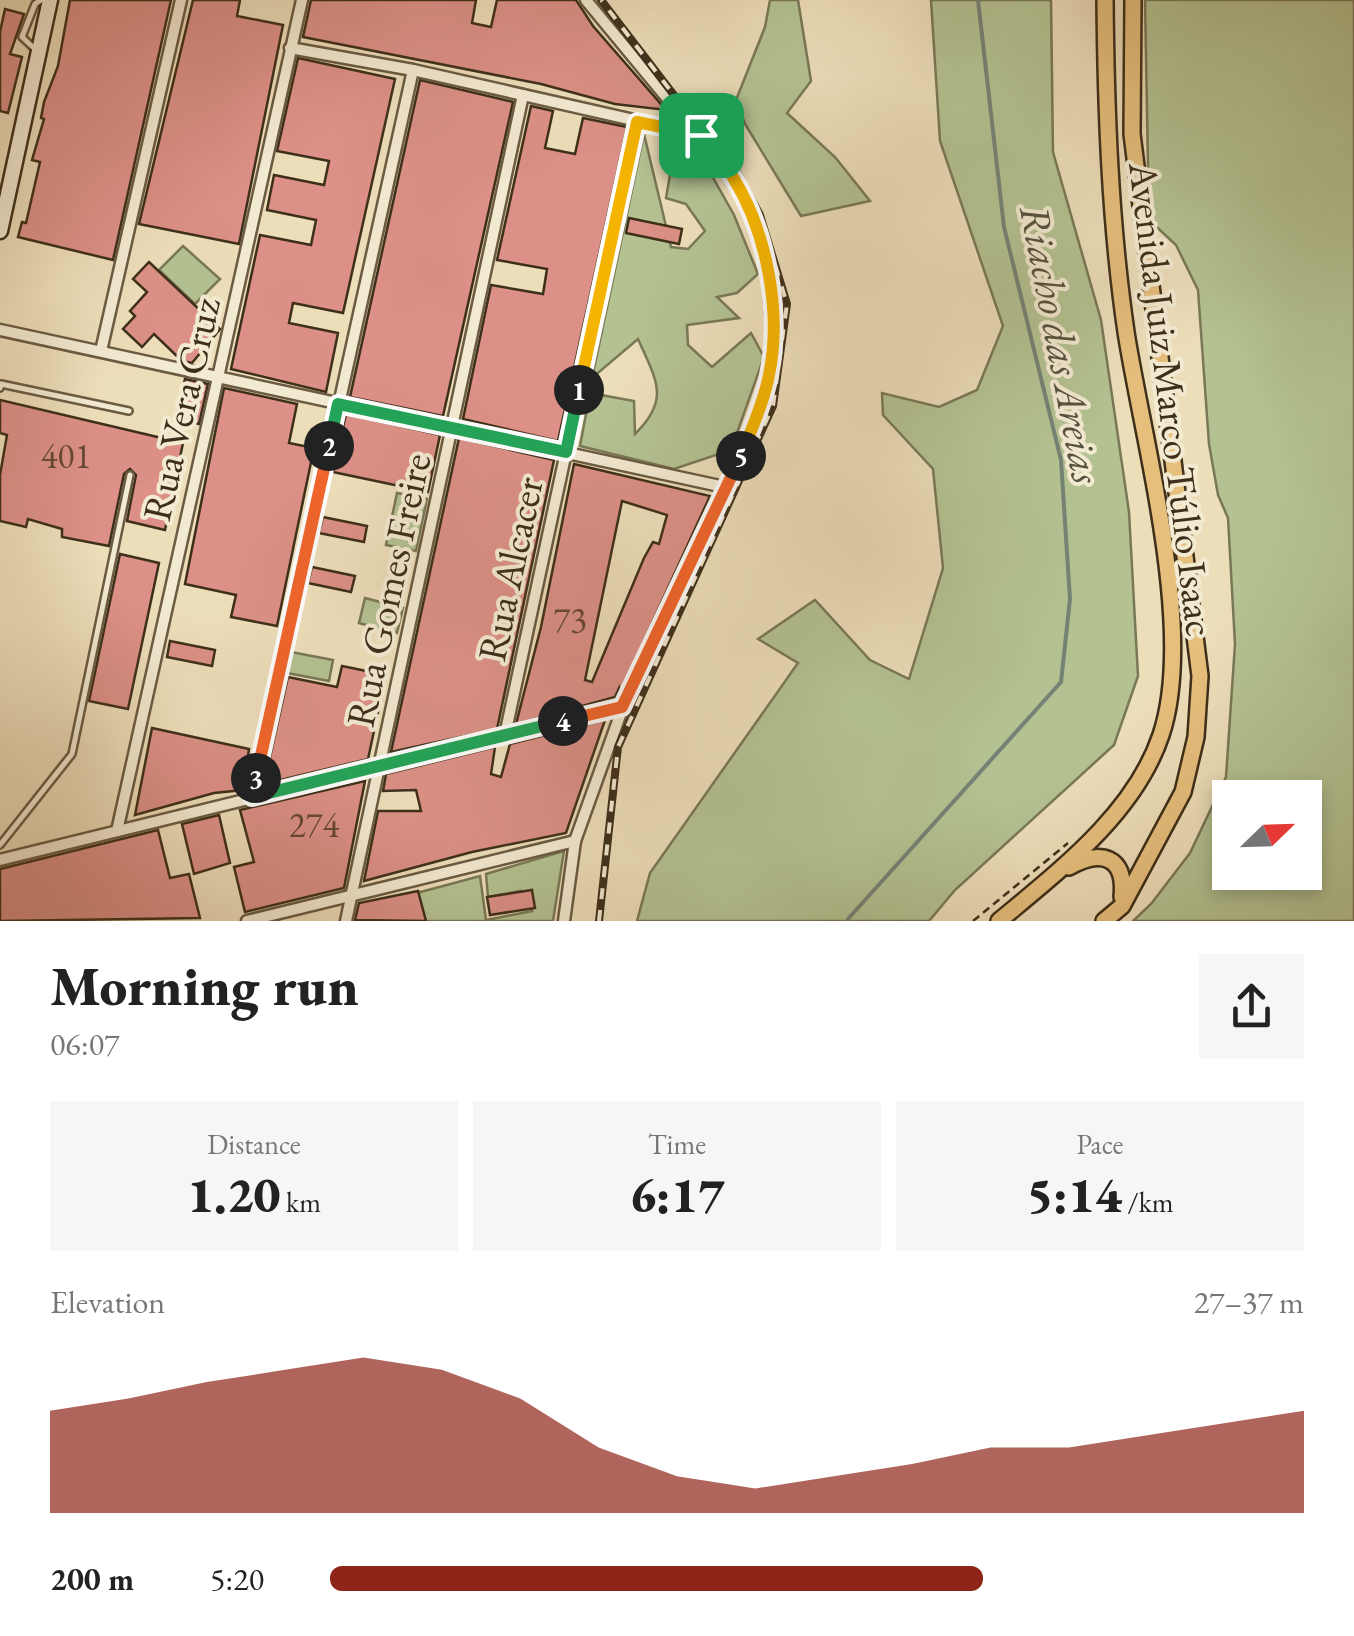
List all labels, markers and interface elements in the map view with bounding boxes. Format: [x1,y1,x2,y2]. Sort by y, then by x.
pin [659,93,744,178]
icon: arrive [674,108,729,163]
street label: Avenida Juiz Marco Túlio Isaac [1117,158,1227,639]
water label: Riacho das Areias [1007,200,1115,488]
street label: Rua Vera Cruz [130,292,232,526]
pin: 1 [554,365,604,415]
text: 1 [572,372,586,408]
pin: 2 [304,421,354,471]
text: 2 [322,428,336,464]
pin: 5 [716,431,766,481]
house number: 401 [41,433,91,478]
text: 5 [734,438,748,474]
street label: Rua Gomes Freire [334,448,442,732]
street label: Rua Alcacer [465,472,555,666]
house number: 73 [553,597,587,642]
pin: 4 [538,696,588,746]
text: 4 [556,703,570,739]
pin: 3 [231,753,281,803]
text: 3 [249,760,263,796]
north arrow [1212,780,1322,890]
map controls [1212,780,1322,890]
house number: 274 [289,802,339,847]
text: Morning run [50,950,359,1021]
button: share [1199,954,1304,1059]
text: 06:07 [50,1023,119,1065]
text: Distance [207,1126,301,1162]
text: Time [648,1126,706,1162]
text: Pace [1077,1126,1123,1162]
text: 1.20 [187,1162,281,1227]
text: 6:17 [629,1162,725,1227]
text: 5:14 [1026,1162,1122,1227]
text: km [281,1184,321,1220]
text: /km [1122,1184,1174,1220]
text: Elevation [50,1281,165,1323]
text: 27–37 m [1194,1281,1304,1323]
text: 200 m [50,1558,134,1600]
text: 5:20 [210,1558,264,1600]

